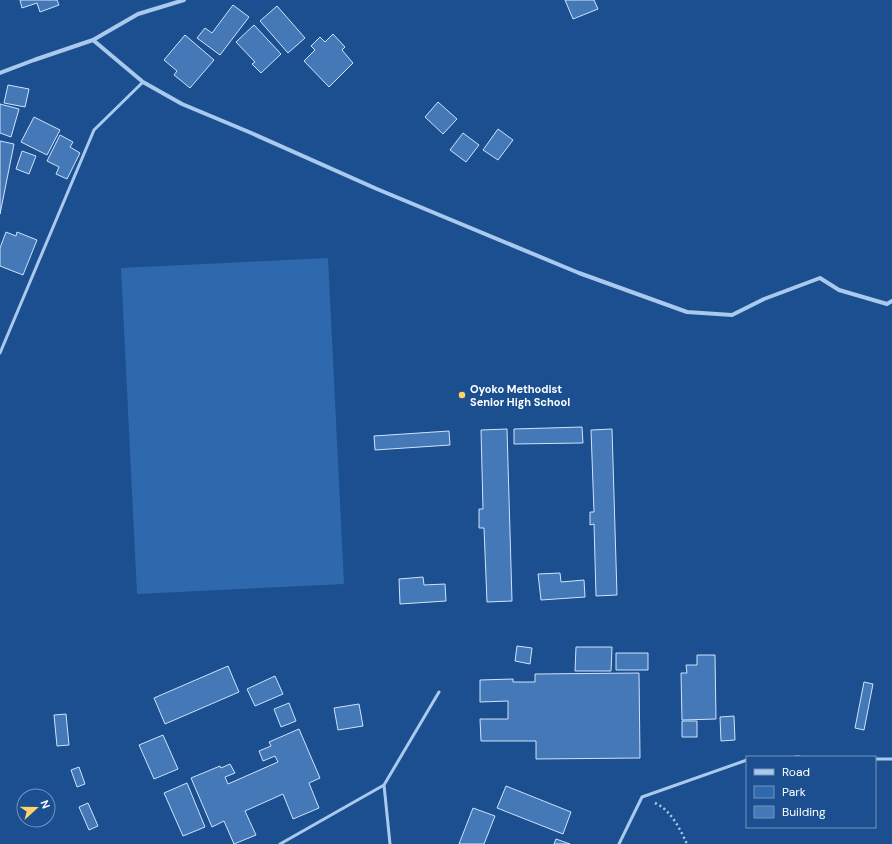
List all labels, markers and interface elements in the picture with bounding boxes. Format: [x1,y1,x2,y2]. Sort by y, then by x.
place label: Oyoko Methodist Senior High School [470,382,570,409]
marker: Oyoko Methodist Senior High School [457,390,467,400]
legend [746,756,876,828]
text: Road [782,764,810,780]
text: Park [782,784,806,800]
north arrow [16,788,56,828]
text: N [37,798,53,811]
text: Building [782,804,826,820]

